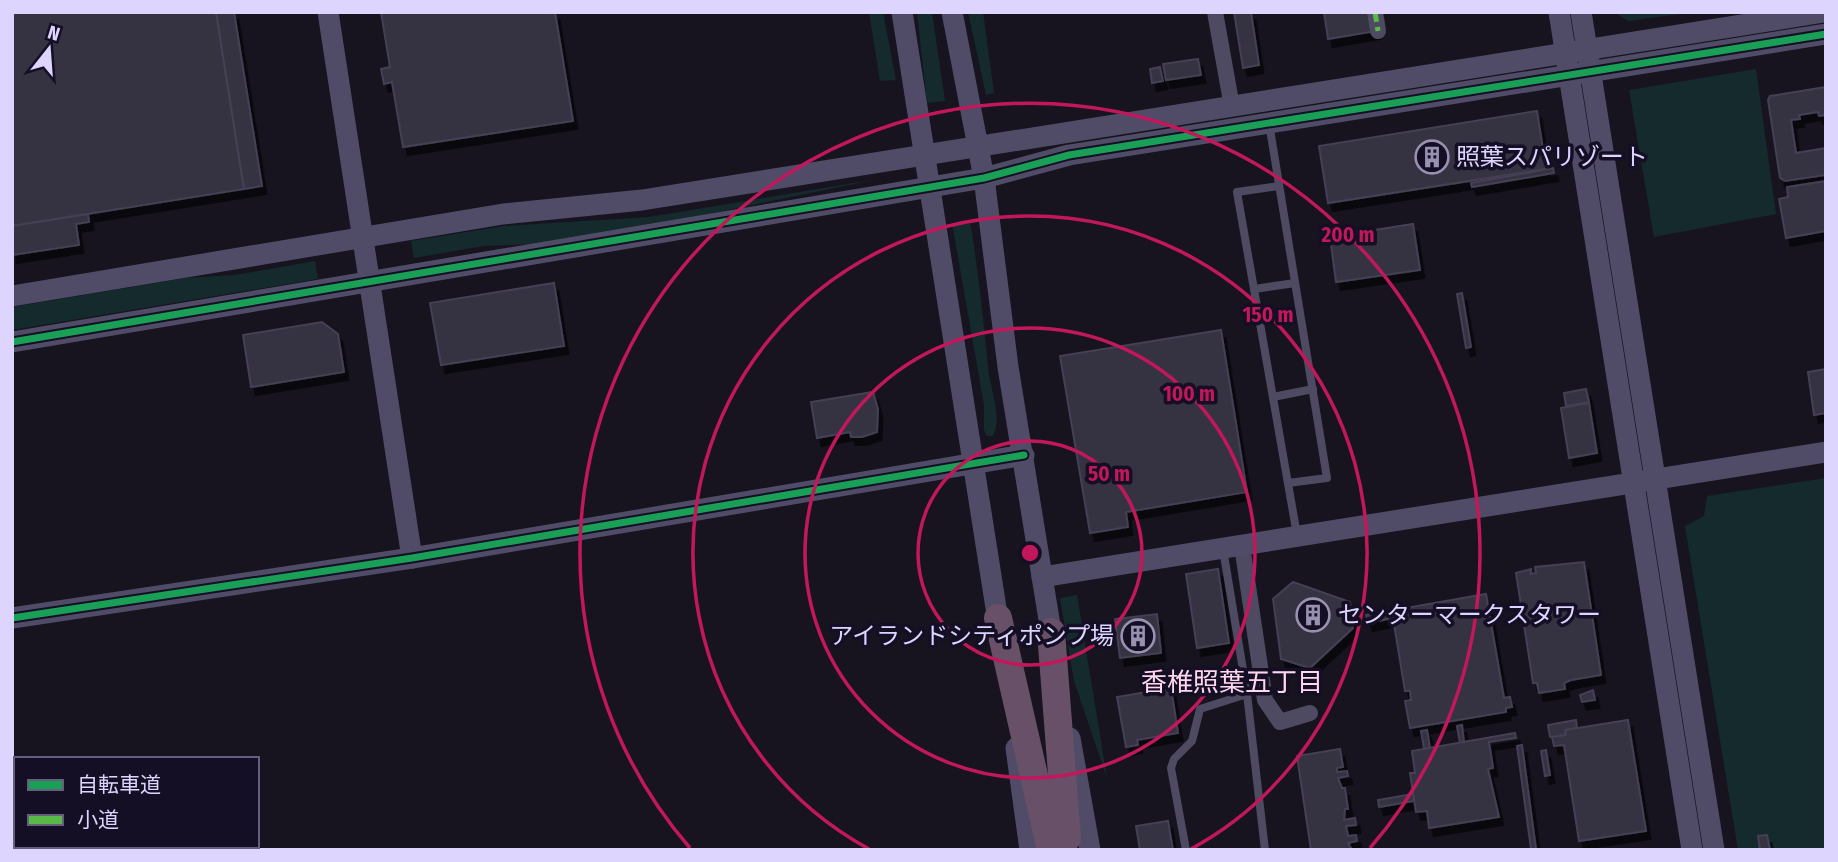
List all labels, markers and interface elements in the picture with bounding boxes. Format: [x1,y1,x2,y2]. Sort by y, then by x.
north arrow [14,14,84,84]
text: N [45,21,63,46]
building icon: 照葉スパリゾート [1413,138,1451,176]
place label: 照葉スパリゾート [1456,143,1648,171]
text: 200 m [1320,222,1375,248]
text: 150 m [1242,302,1294,328]
text: 100 m [1163,381,1215,407]
text: 50 m [1088,461,1130,487]
centre of rings [1018,541,1042,565]
building icon: センターマークスタワー [1294,596,1332,634]
place label: センターマークスタワー [1338,601,1601,629]
building icon: アイランドシティポンプ場 [1119,617,1157,655]
place label: アイランドシティポンプ場 [829,622,1114,650]
district label: 香椎照葉五丁目 [1141,667,1323,698]
legend [14,757,259,848]
text: 自転車道 [77,772,161,798]
text: 小道 [77,807,119,833]

